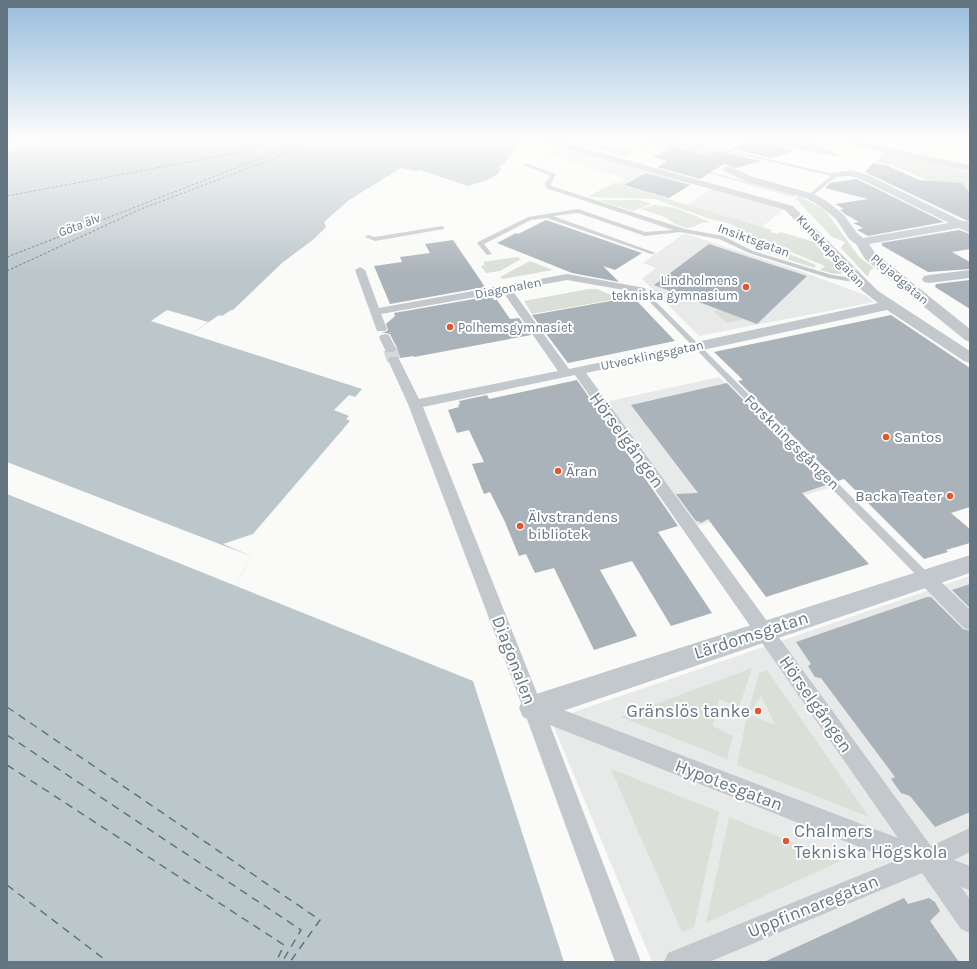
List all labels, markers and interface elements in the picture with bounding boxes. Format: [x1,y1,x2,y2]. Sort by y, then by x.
water label: Göta älv [56,210,103,240]
street label: Kunskapsgatan [794,212,868,290]
street label: Insiktsgatan [716,220,792,260]
street label: Plejadgatan [868,250,932,308]
place label: Lindholmens tekniska gymnasium [611,273,738,303]
street label: Diagonalen [474,274,542,302]
marker: Lindholmens tekniska gymnasium [741,282,751,292]
place label: Polhemsgymnasiet [458,320,573,335]
marker: Polhemsgymnasiet [445,322,455,332]
street label: Utvecklingsgatan [599,337,705,373]
street label: Hörselgången [585,388,669,492]
street label: Forskningsgången [741,391,843,493]
place label: Santos [894,428,942,446]
marker: Santos [881,432,891,442]
place label: Äran [566,462,597,480]
marker: Äran [553,466,563,476]
place label: Backa Teater [855,487,943,505]
marker: Backa Teater [945,491,955,501]
place label: Älvstrandens bibliotek [528,508,618,543]
marker: Älvstrandens bibliotek [515,521,525,531]
street label: Lärdomsgatan [691,606,811,664]
street label: Diagonalen [487,613,541,707]
street label: Hörselgången [774,651,858,757]
place label: Gränslös tanke [626,700,750,722]
marker: Gränslös tanke [753,706,763,716]
street label: Hypotesgatan [672,754,786,816]
place label: Chalmers Tekniska Högskola [794,820,947,863]
marker: Chalmers Tekniska Högskola [781,836,791,846]
street label: Uppfinnaregatan [744,870,882,942]

